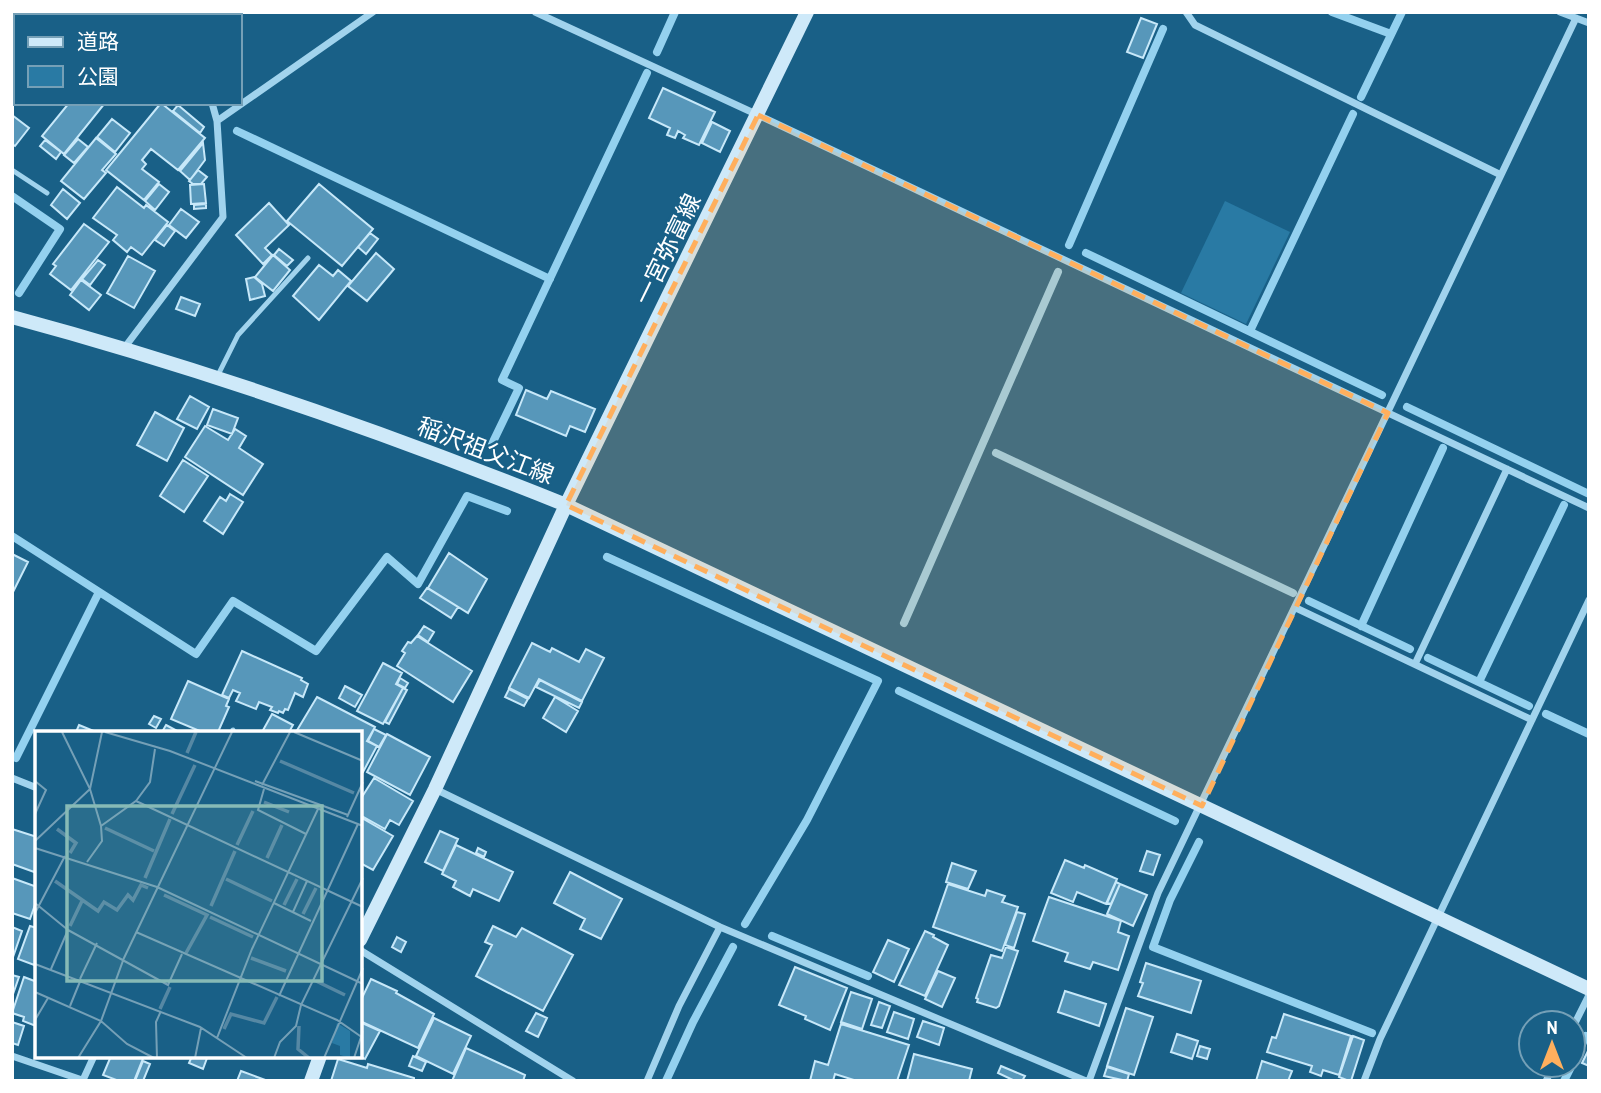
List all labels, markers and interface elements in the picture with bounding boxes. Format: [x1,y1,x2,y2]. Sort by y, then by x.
legend [14,14,242,105]
text: 道路 [77,27,119,56]
text: 公園 [77,62,119,91]
street label: 一宮弥富線 [626,188,708,310]
street label: 稲沢祖父江線 [413,409,559,491]
inset map [35,731,362,1058]
north arrow [1517,1009,1587,1079]
text: N [1546,1014,1558,1040]

